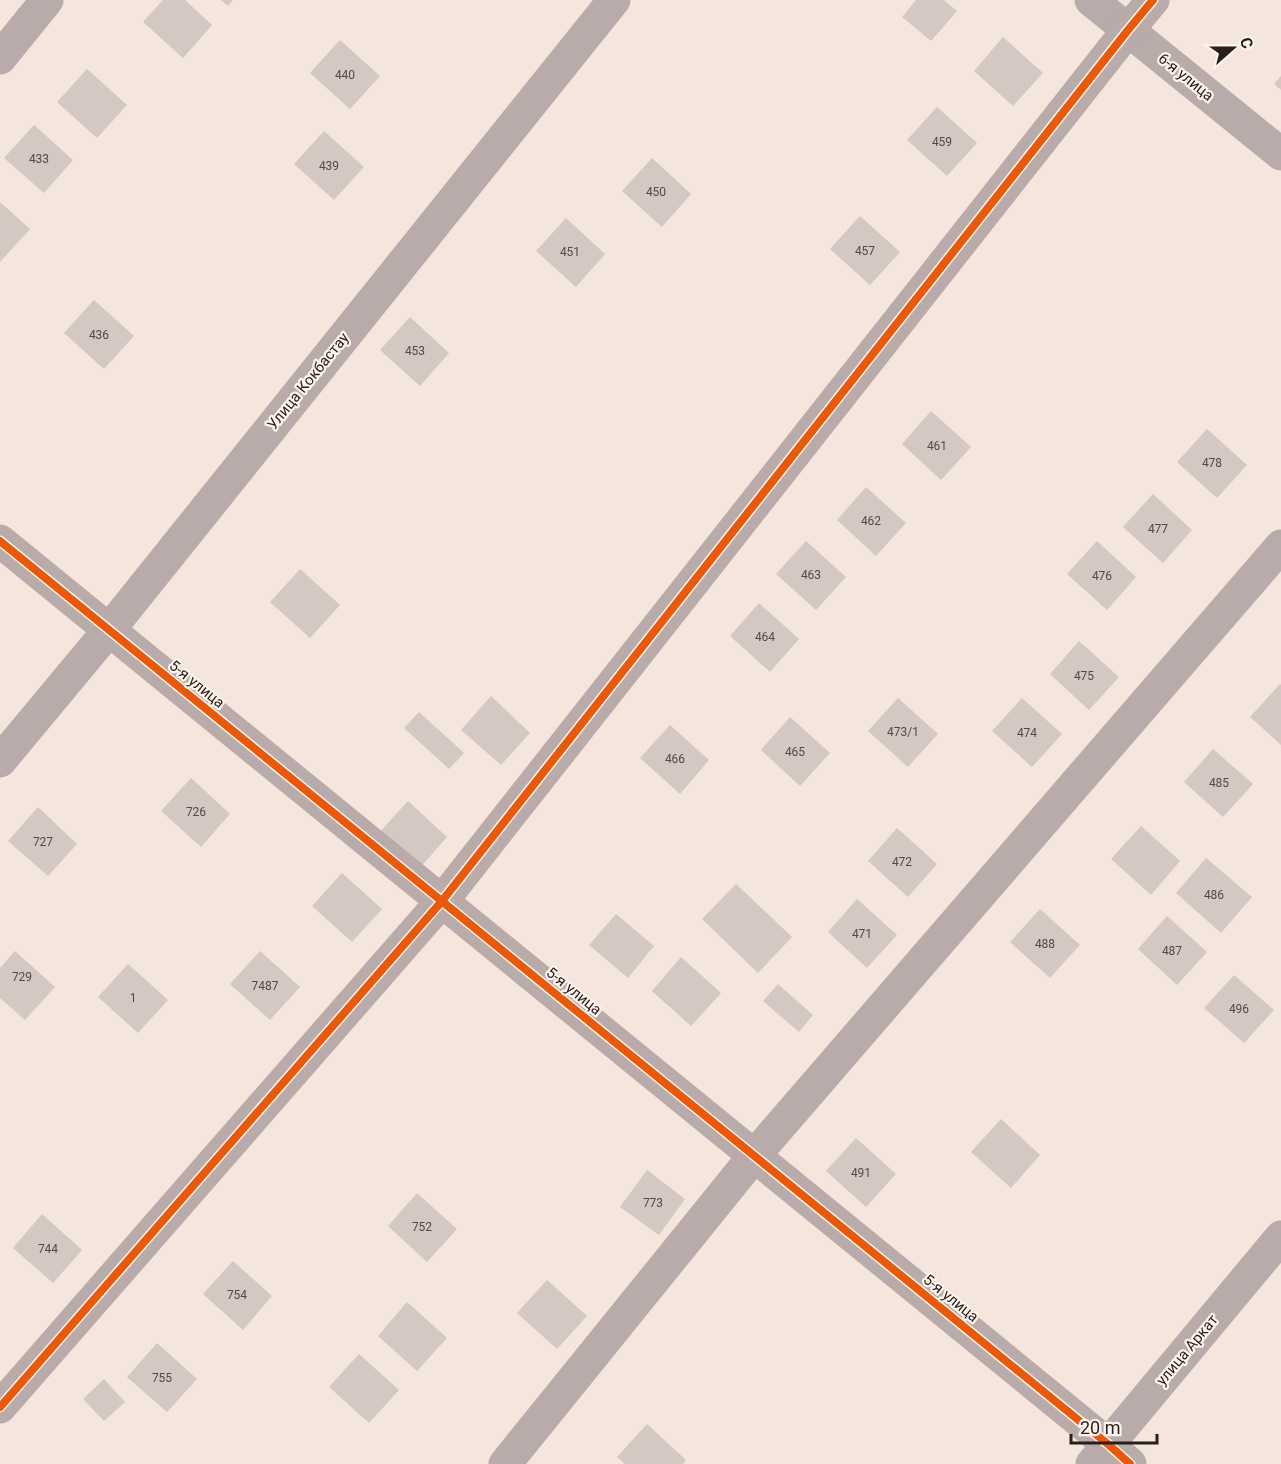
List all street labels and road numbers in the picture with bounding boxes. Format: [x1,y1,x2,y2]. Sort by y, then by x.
street label: 6-я улица [1155,49,1217,105]
street label: Улица Кокбастау [263,329,353,433]
street label: 5-я улица [166,656,228,712]
street label: 5-я улица [543,963,605,1019]
street label: 5-я улица [920,1270,982,1326]
street label: улица Аркат [1152,1311,1222,1389]

